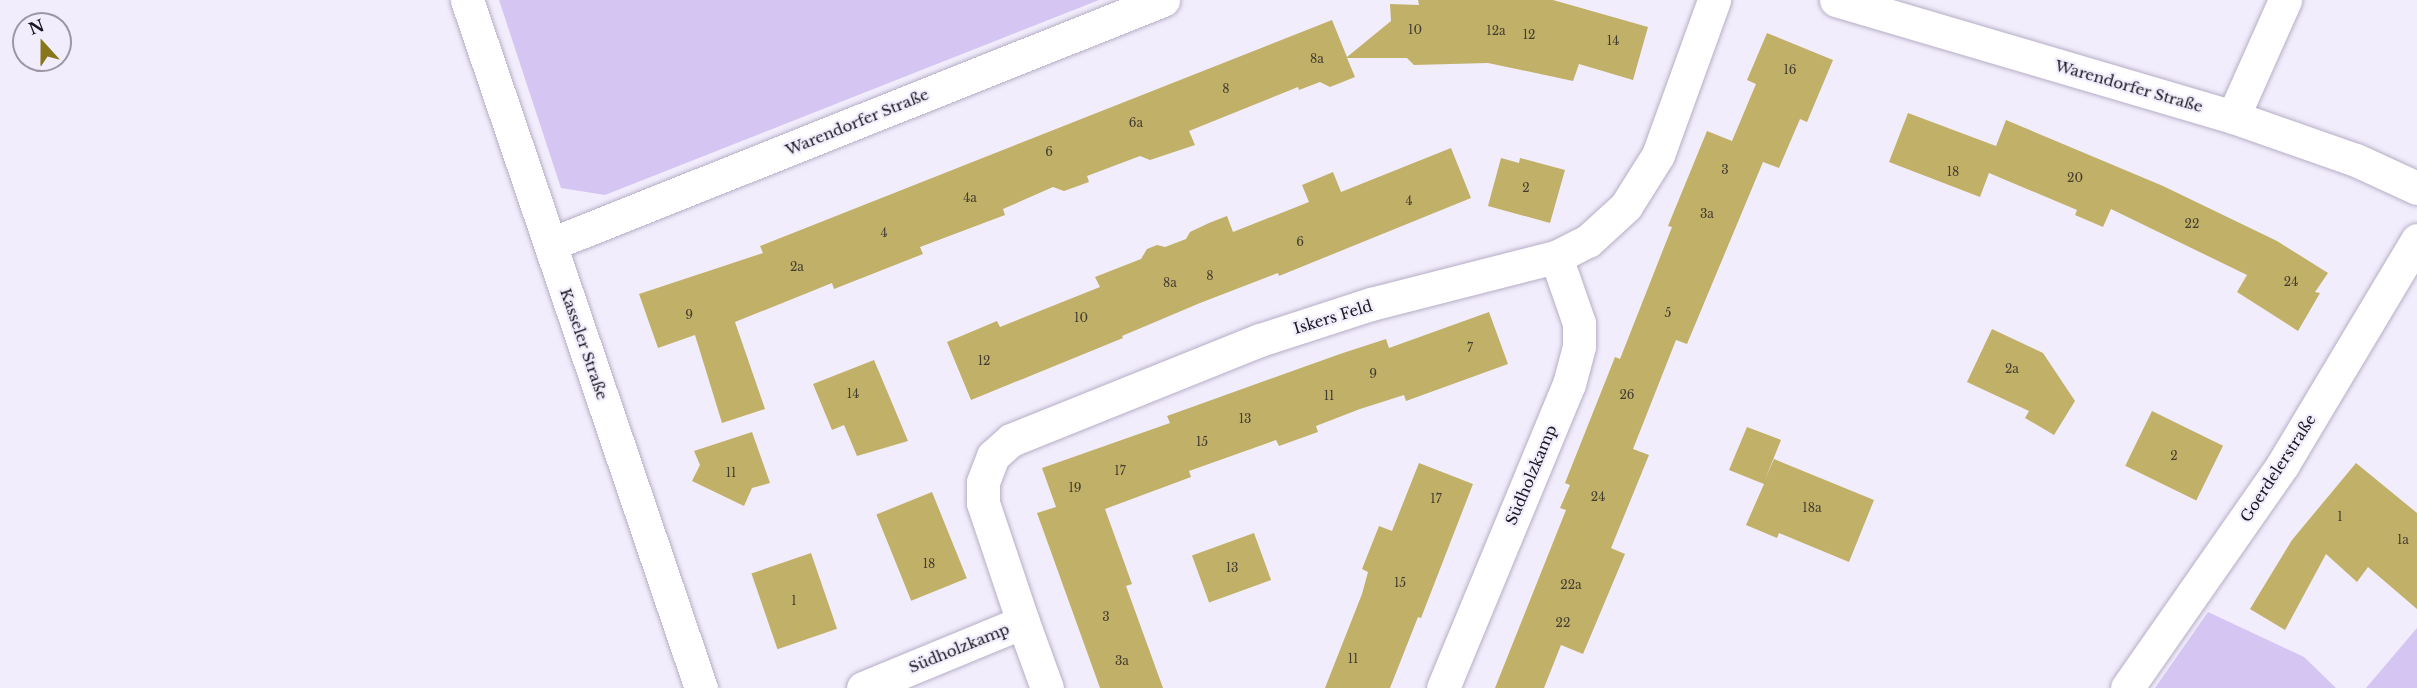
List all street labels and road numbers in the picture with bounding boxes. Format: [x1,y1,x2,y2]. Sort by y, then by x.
street label: Warendorfer Straße [2053,56,2205,116]
street label: Warendorfer Straße [783,85,931,159]
street label: Kasseler Straße [556,286,612,402]
street label: Iskers Feld [1291,296,1375,338]
street label: Goerdelerstraße [2237,411,2319,525]
street label: Südholzkamp [1502,422,1560,528]
street label: Südholzkamp [906,620,1012,676]

